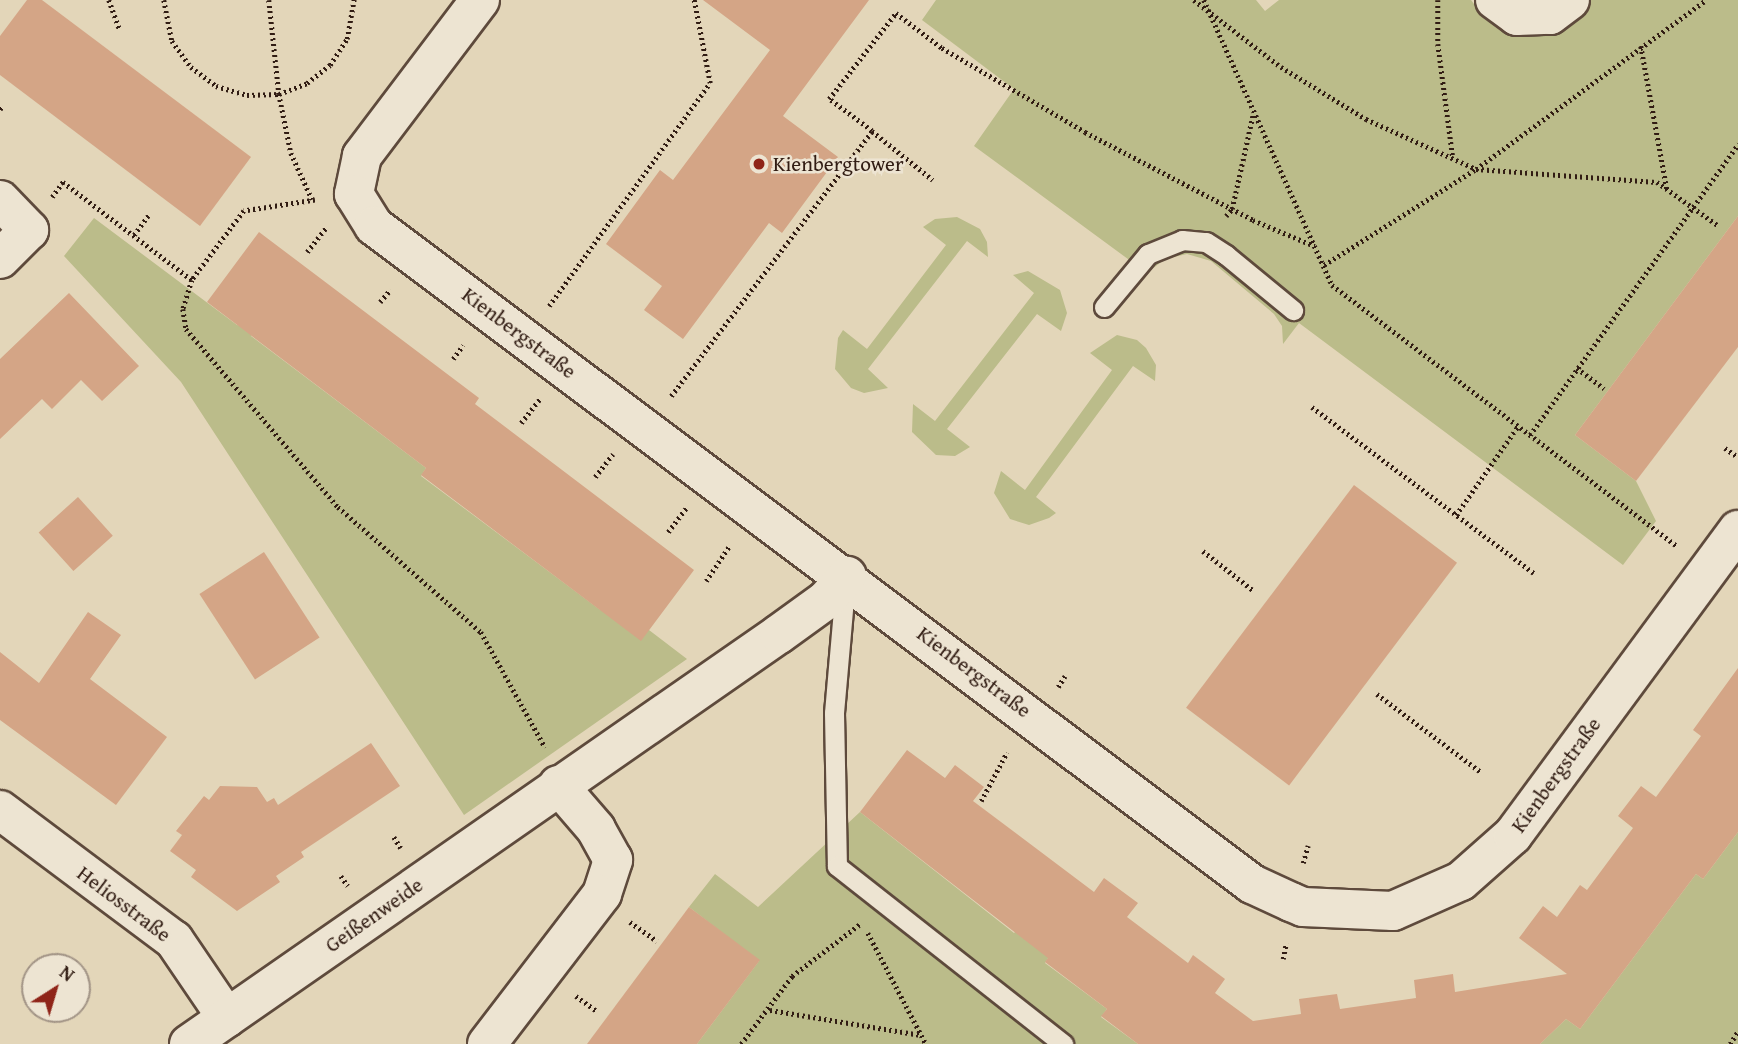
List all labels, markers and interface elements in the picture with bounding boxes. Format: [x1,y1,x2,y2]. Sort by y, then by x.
place label: Kienbergtower [773,151,904,177]
marker: Kienbergtower [751,156,767,172]
street label: Kienbergstraße [457,282,581,384]
street label: Kienbergstraße [912,621,1036,723]
street label: Kienbergstraße [1506,713,1606,837]
street label: Heliosstraße [72,861,176,947]
street label: Geißenweide [320,872,428,958]
north arrow [21,953,91,1023]
text: N [54,958,81,988]

